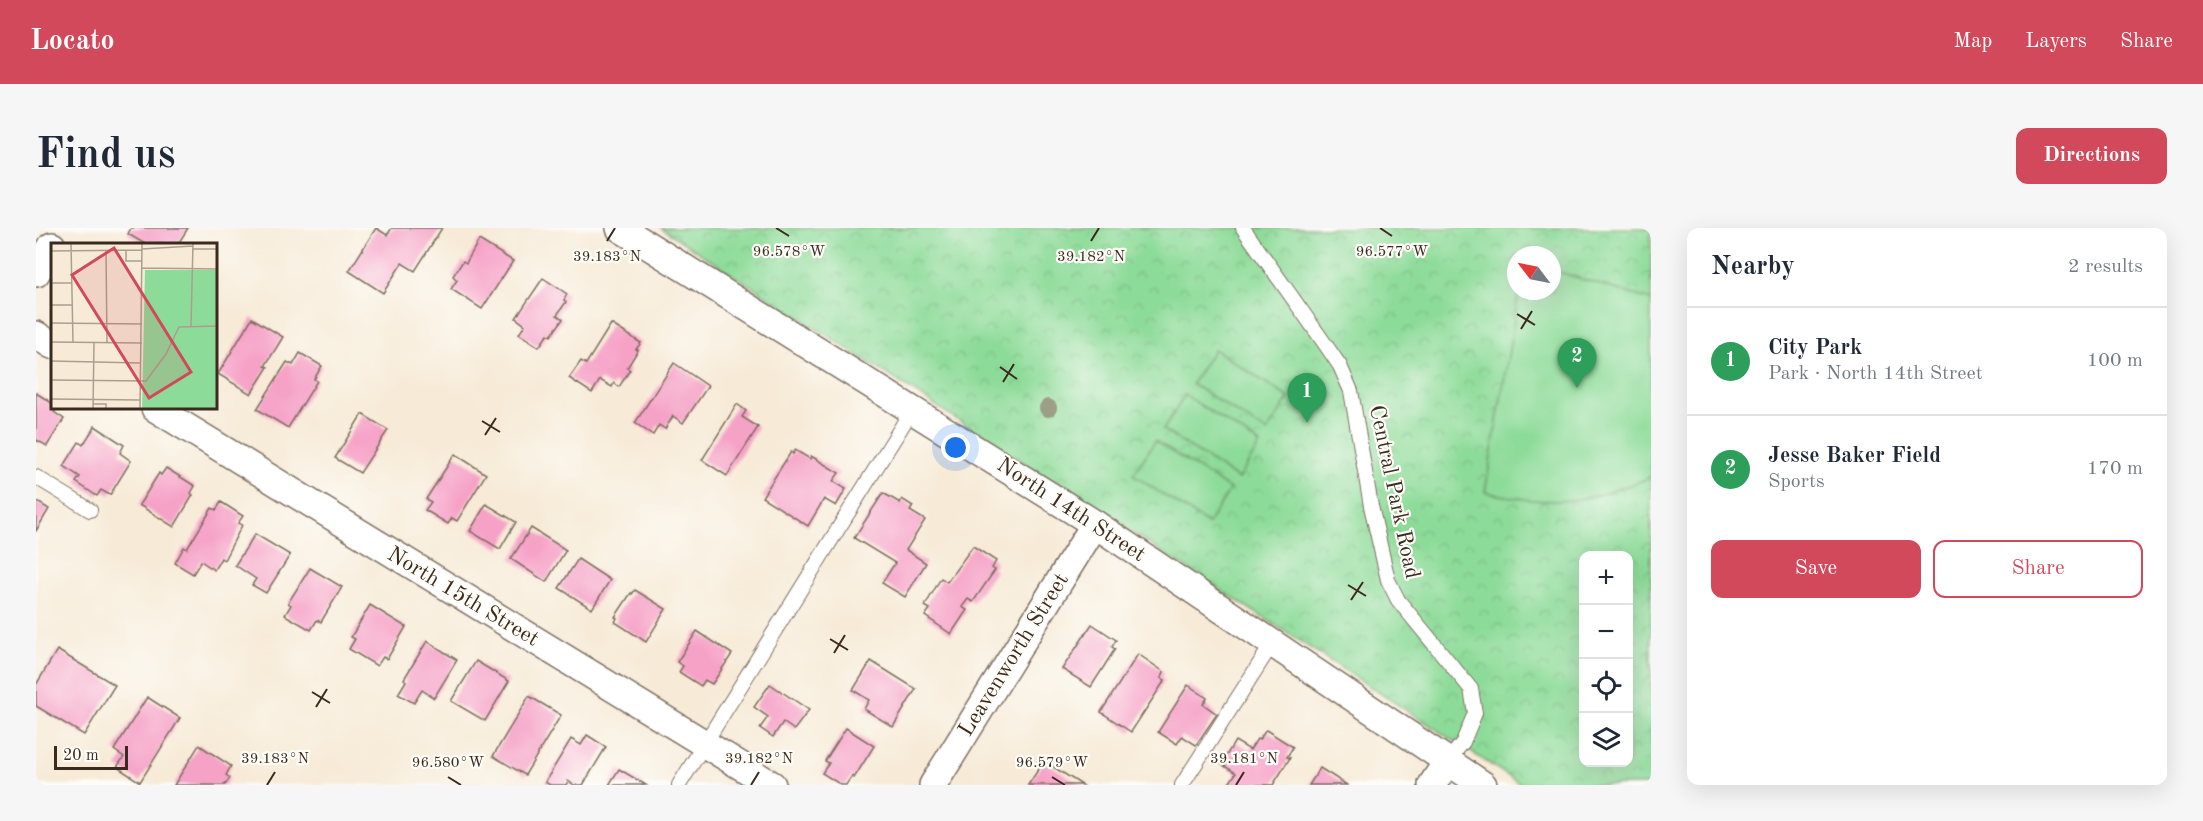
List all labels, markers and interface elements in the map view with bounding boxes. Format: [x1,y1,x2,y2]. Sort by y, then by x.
text: Locato [30,28,115,56]
text: Map [1953,31,1992,52]
text: Layers [2025,31,2087,52]
text: Share [2120,31,2173,52]
button: Directions [2016,128,2167,184]
text: Find us [36,135,175,177]
inset map [51,243,218,410]
text: 96.578°W [753,245,825,260]
text: 96.577°W [1356,245,1428,260]
north arrow [1507,246,1561,300]
text: 39.183°N [573,250,641,265]
text: 39.182°N [1057,250,1125,265]
text: Nearby [1711,254,1795,280]
text: 2 results [2068,257,2143,277]
text: City Park [1768,337,1862,359]
pin: 2 [1558,338,1596,388]
text: 1 [1725,351,1736,371]
text: 100 m [2087,351,2143,371]
text: Park · North 14th Street [1768,364,1983,384]
pin: 1 [1288,374,1326,423]
street label: Central Park Road [1365,403,1423,581]
your location [941,433,970,462]
text: Jesse Baker Field [1768,445,1941,467]
street label: North 14th Street [993,454,1149,566]
text: 2 [1725,459,1736,479]
text: 170 m [2087,459,2143,479]
text: Sports [1768,472,1825,492]
button: Save [1711,540,1921,598]
button: Share [1933,540,2143,598]
street label: North 15th Street [383,543,543,651]
map controls [1579,551,1633,767]
button: + [1579,551,1633,605]
street label: Leavenworth Street [955,570,1073,740]
button: − [1579,605,1633,659]
button: locate [1579,659,1633,713]
button: layers [1579,713,1633,767]
scale bar [54,743,128,770]
text: 20 m [63,748,99,764]
text: 39.183°N [241,752,309,767]
text: 39.182°N [725,752,793,767]
text: 39.181°N [1210,752,1278,767]
text: 96.580°W [412,756,484,771]
text: 96.579°W [1016,756,1088,771]

